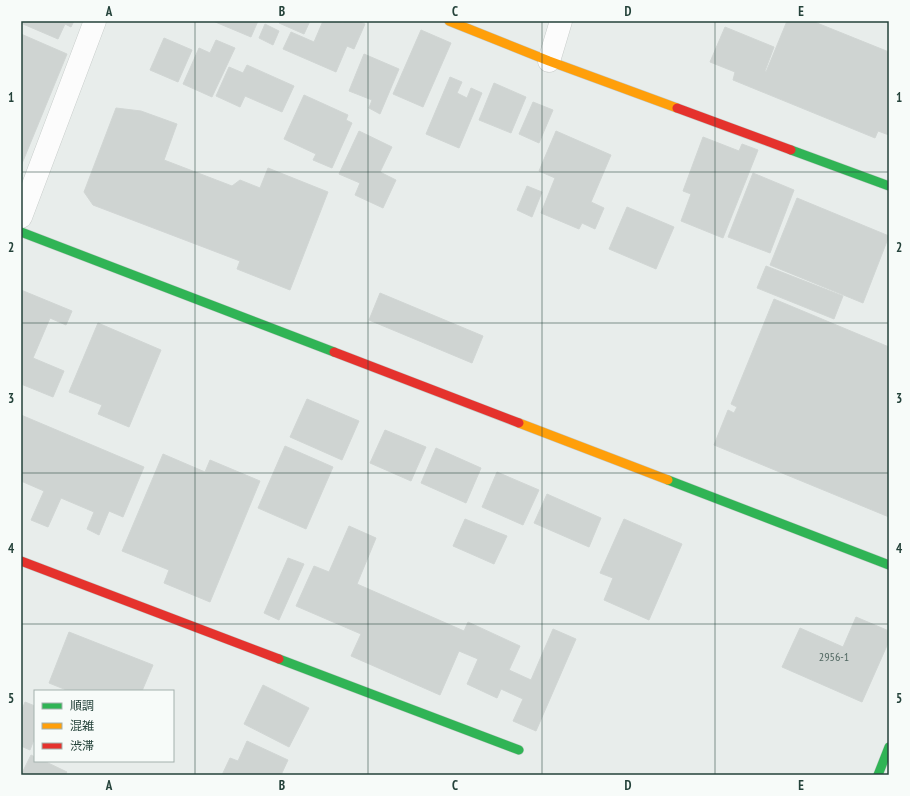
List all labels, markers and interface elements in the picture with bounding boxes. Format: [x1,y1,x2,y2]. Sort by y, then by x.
text: A [105,3,113,20]
text: B [279,3,285,20]
text: C [452,3,458,20]
text: D [625,3,632,20]
text: E [798,3,804,20]
text: 1 [8,89,14,106]
text: 1 [896,89,902,106]
text: 2 [8,239,14,256]
text: 2 [896,239,902,256]
text: 3 [8,390,14,407]
text: 3 [896,390,902,407]
text: 4 [8,540,15,557]
text: 4 [896,540,903,557]
house number: 2956-1 [819,649,849,664]
text: 5 [8,690,14,707]
legend [34,690,174,762]
text: 5 [896,690,902,707]
text: 順調 [70,698,94,713]
text: 混雑 [70,718,94,733]
text: 渋滞 [70,738,94,753]
text: A [105,777,113,794]
text: B [279,777,285,794]
text: C [452,777,458,794]
text: D [625,777,632,794]
text: E [798,777,804,794]

